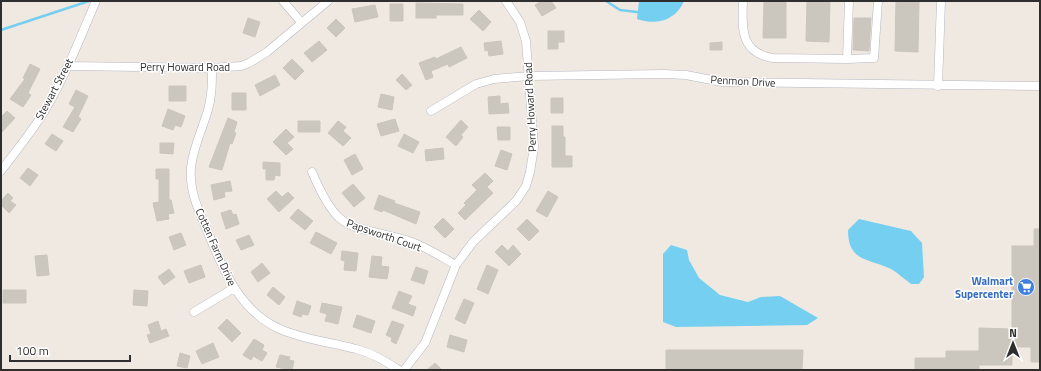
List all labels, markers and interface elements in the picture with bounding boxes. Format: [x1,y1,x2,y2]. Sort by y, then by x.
street label: Stewart Street [31,55,77,123]
street label: Perry Howard Road [140,59,230,75]
street label: Perry Howard Road [520,61,540,152]
street label: Penmon Drive [710,71,776,91]
street label: Cotten Farm Drive [192,206,241,289]
street label: Papsworth Court [344,215,424,255]
place label: Walmart Supercenter [955,273,1013,302]
supermarket icon: Walmart Supercenter [1016,277,1036,297]
north arrow [993,323,1033,363]
text: N [1009,325,1017,341]
scale bar [10,337,130,363]
text: 100 m [16,341,49,360]

